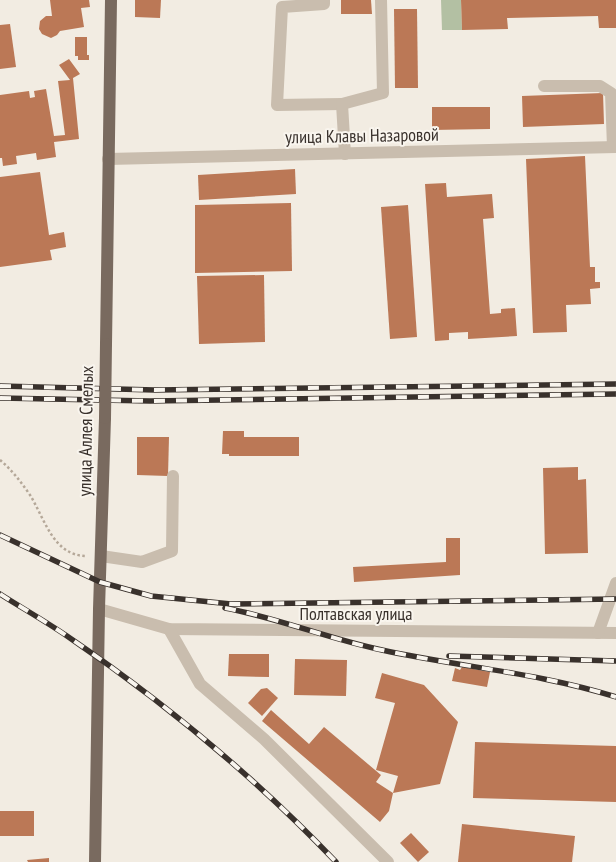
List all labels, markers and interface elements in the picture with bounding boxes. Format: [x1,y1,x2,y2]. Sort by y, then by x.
street label: улица Клавы Назаровой [285,123,439,148]
street label: улица Аллея Смелых [73,365,98,497]
street label: Полтавская улица [300,602,412,625]

